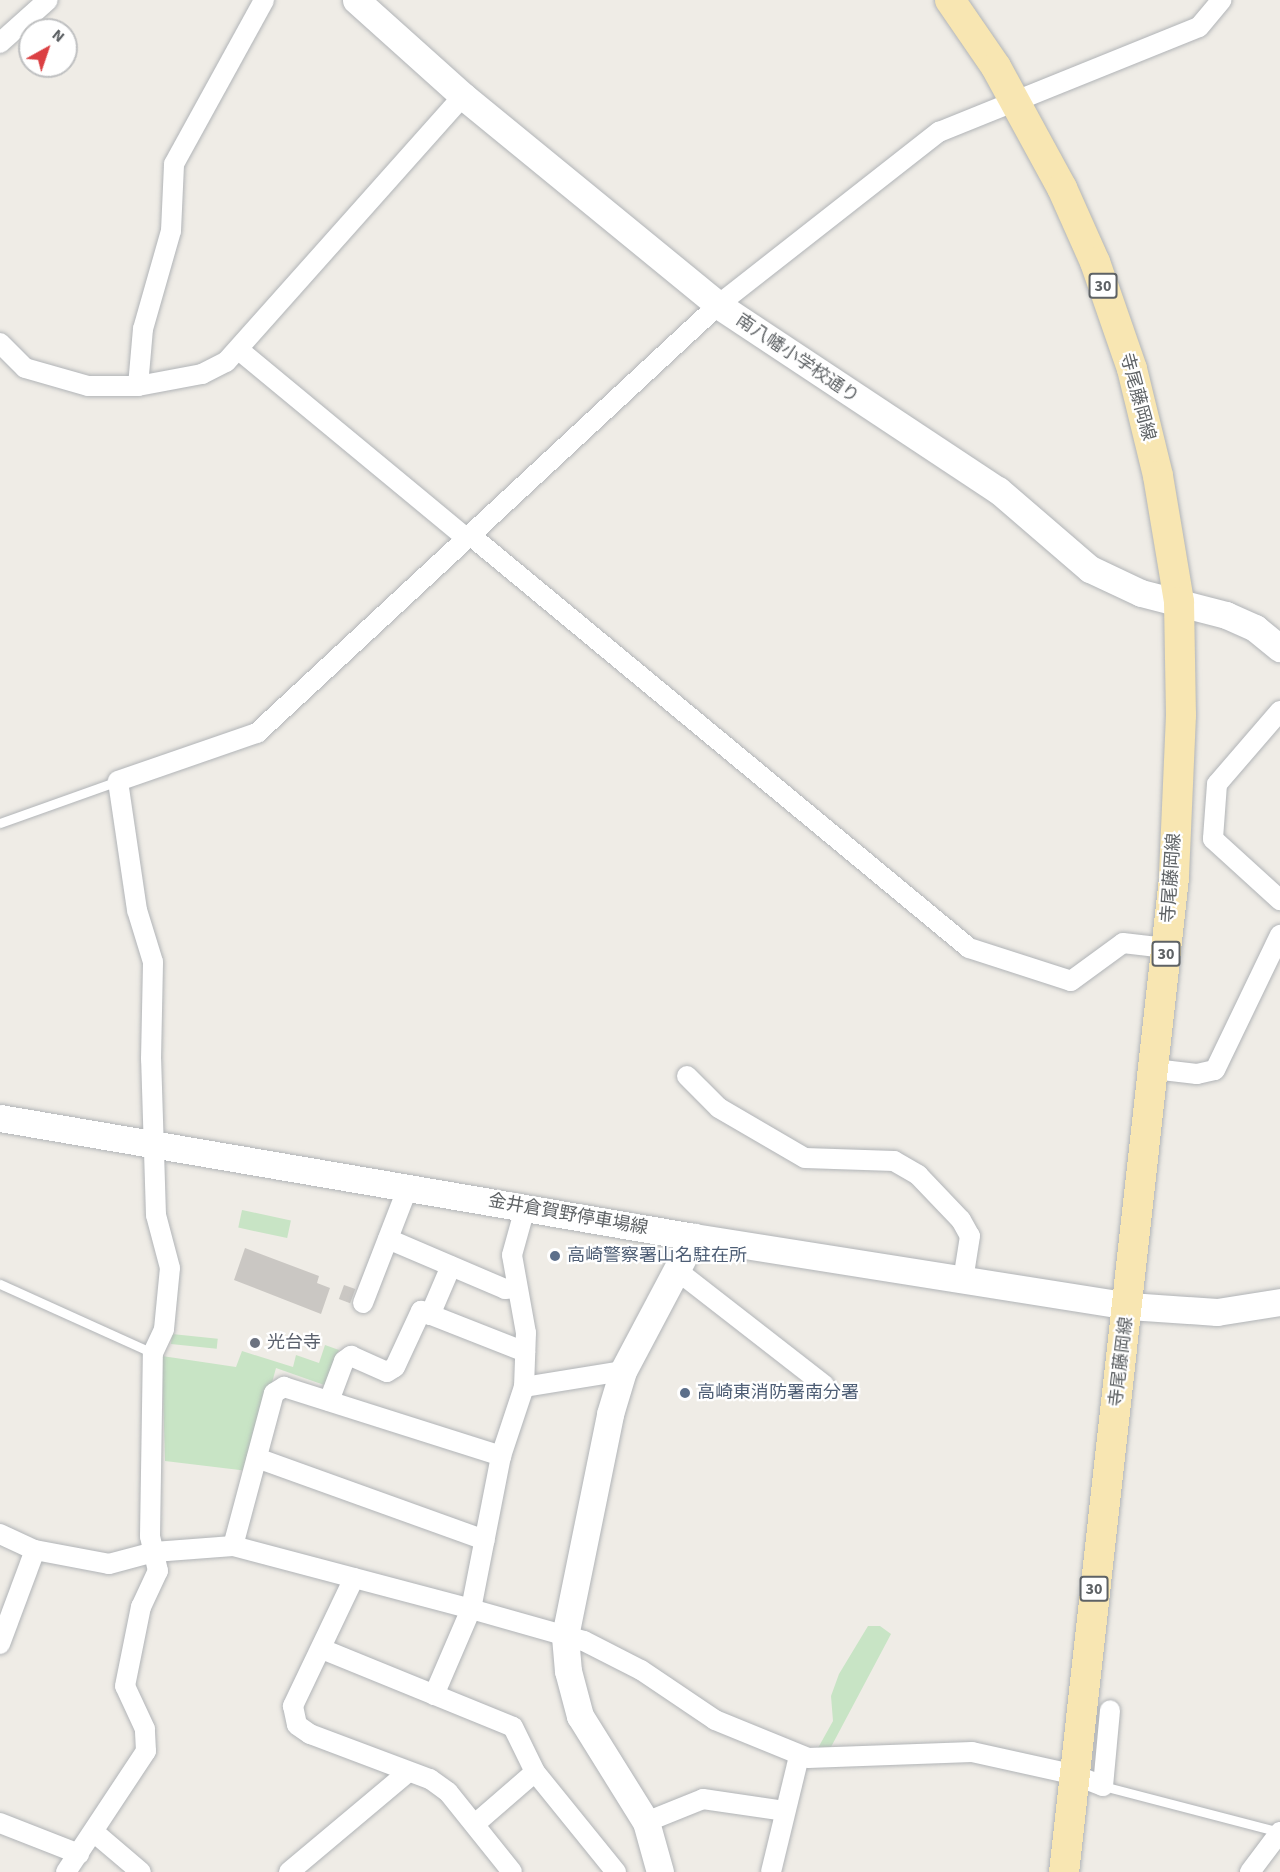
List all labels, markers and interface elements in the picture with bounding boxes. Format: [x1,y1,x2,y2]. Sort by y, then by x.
north arrow [18,18,78,78]
text: N [47,24,69,48]
road number: 30 [1088,273,1118,299]
street label: 南八幡小学校通り [731,310,863,408]
street label: 寺尾藤岡線 [1115,351,1159,443]
street label: 寺尾藤岡線 [1158,832,1186,924]
road number: 30 [1151,941,1181,967]
street label: 金井倉賀野停車場線 [486,1190,650,1240]
place label: 高崎警察署山名駐在所 [567,1245,747,1267]
marker: 高崎警察署山名駐在所 [548,1249,562,1263]
street label: 寺尾藤岡線 [1106,1316,1138,1408]
place label: 光台寺 [267,1332,321,1354]
marker: 光台寺 [248,1336,262,1350]
place label: 高崎東消防署南分署 [697,1382,859,1404]
marker: 高崎東消防署南分署 [678,1386,692,1400]
road number: 30 [1079,1576,1109,1602]

